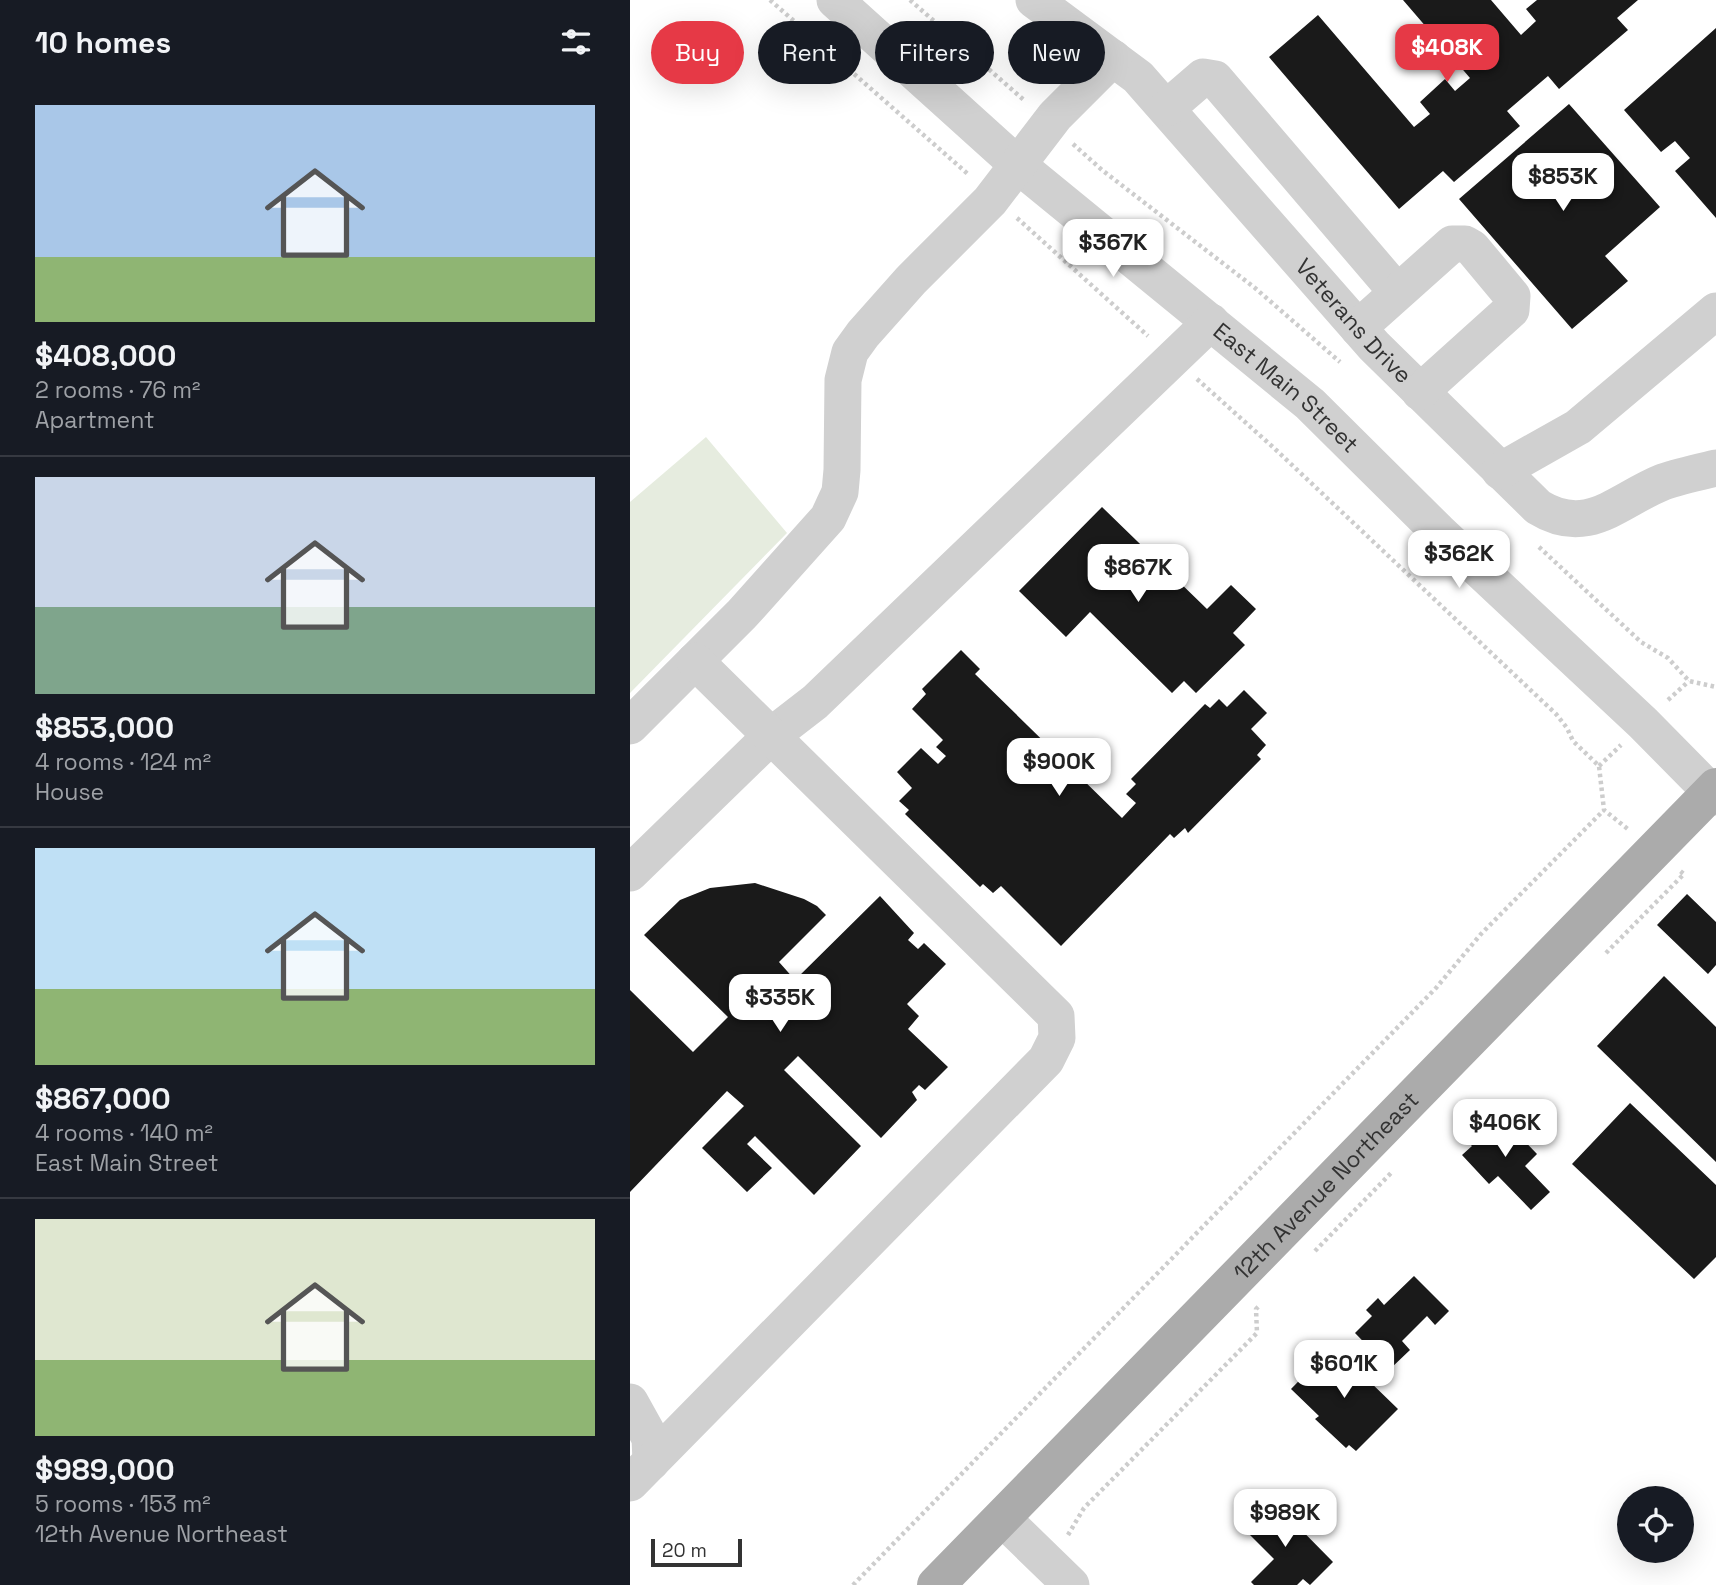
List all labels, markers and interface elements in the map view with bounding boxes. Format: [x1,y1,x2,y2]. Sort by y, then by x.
chip: Buy [651,21,744,84]
chip: Rent [758,21,861,84]
chip: Filters [875,21,994,84]
chip: New [1008,21,1105,84]
text: 10 homes [35,23,171,62]
icon: filters [557,23,595,61]
pin: $408K [1398,24,1496,84]
text: $408K [1411,32,1483,62]
icon: home [252,150,378,276]
pin: $853K [1514,154,1612,213]
text: $853K [1528,161,1598,191]
pin: $367K [1064,219,1162,279]
text: $367K [1079,227,1147,257]
street label: Veterans Drive [1289,252,1418,390]
street label: East Main Street [1207,316,1365,459]
text: $408,000 [35,336,176,375]
text: 2 rooms · 76 m² [35,375,200,405]
text: Apartment [35,405,155,435]
icon: home [252,522,378,648]
pin: $362K [1410,530,1508,590]
text: $362K [1424,538,1494,568]
pin: $867K [1089,544,1187,604]
text: $867K [1104,552,1172,582]
text: $853,000 [35,708,174,747]
pin: $900K [1010,738,1108,798]
text: $900K [1023,746,1095,776]
text: 4 rooms · 124 m² [35,747,211,777]
text: House [35,777,104,807]
icon: home [252,893,378,1019]
pin: $335K [731,974,829,1034]
text: $335K [745,982,815,1012]
text: $867,000 [35,1079,171,1118]
street label: 12th Avenue Northeast [1227,1085,1425,1287]
pin: $406K [1456,1100,1554,1159]
text: $406K [1469,1107,1541,1137]
text: 4 rooms · 140 m² [35,1118,213,1148]
text: East Main Street [35,1148,218,1178]
icon: home [252,1264,378,1390]
pin: $601K [1295,1340,1393,1400]
text: $601K [1310,1348,1378,1378]
text: $989,000 [35,1450,175,1489]
map controls [1617,1486,1694,1563]
button: locate [1617,1486,1694,1563]
text: 5 rooms · 153 m² [35,1489,211,1519]
pin: $989K [1236,1490,1334,1549]
text: $989K [1250,1497,1320,1527]
text: 12th Avenue Northeast [35,1519,288,1549]
scale bar [651,1536,742,1568]
text: 20 m [662,1538,707,1563]

